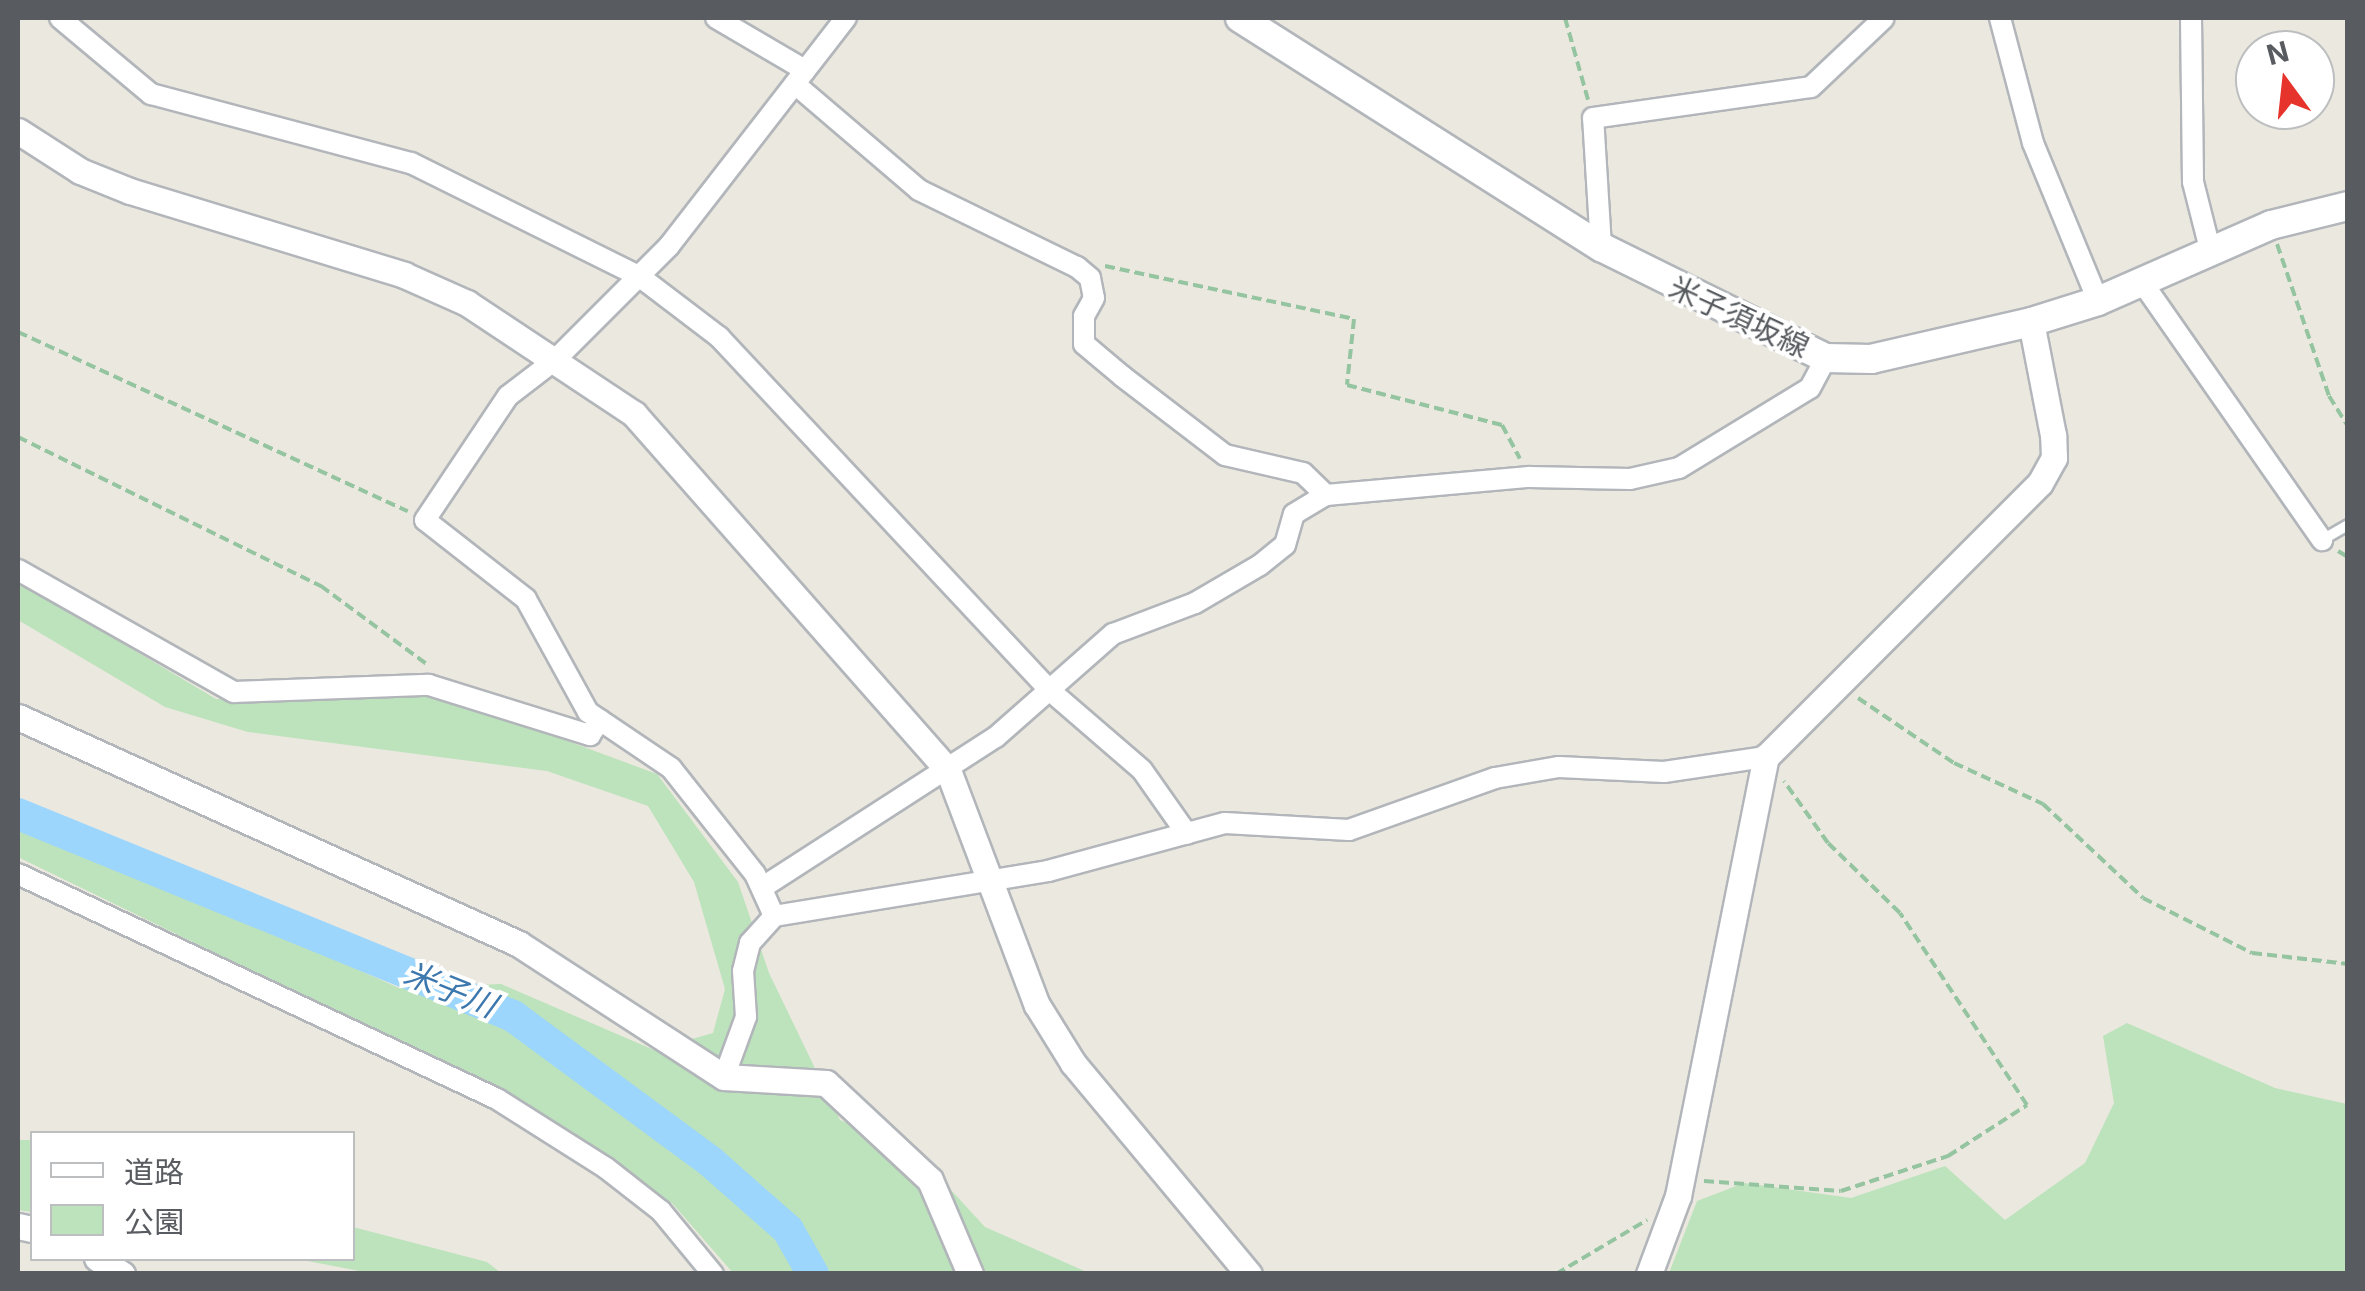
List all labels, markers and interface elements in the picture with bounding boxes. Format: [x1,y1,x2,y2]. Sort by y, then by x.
north arrow [2235,30,2335,130]
text: N [2263,34,2292,72]
street label: 米子須坂線 [1663,269,1815,365]
water label: 米子川 [398,954,502,1026]
legend [30,1131,355,1261]
text: 道路 [124,1154,184,1190]
text: 公園 [124,1204,184,1240]

